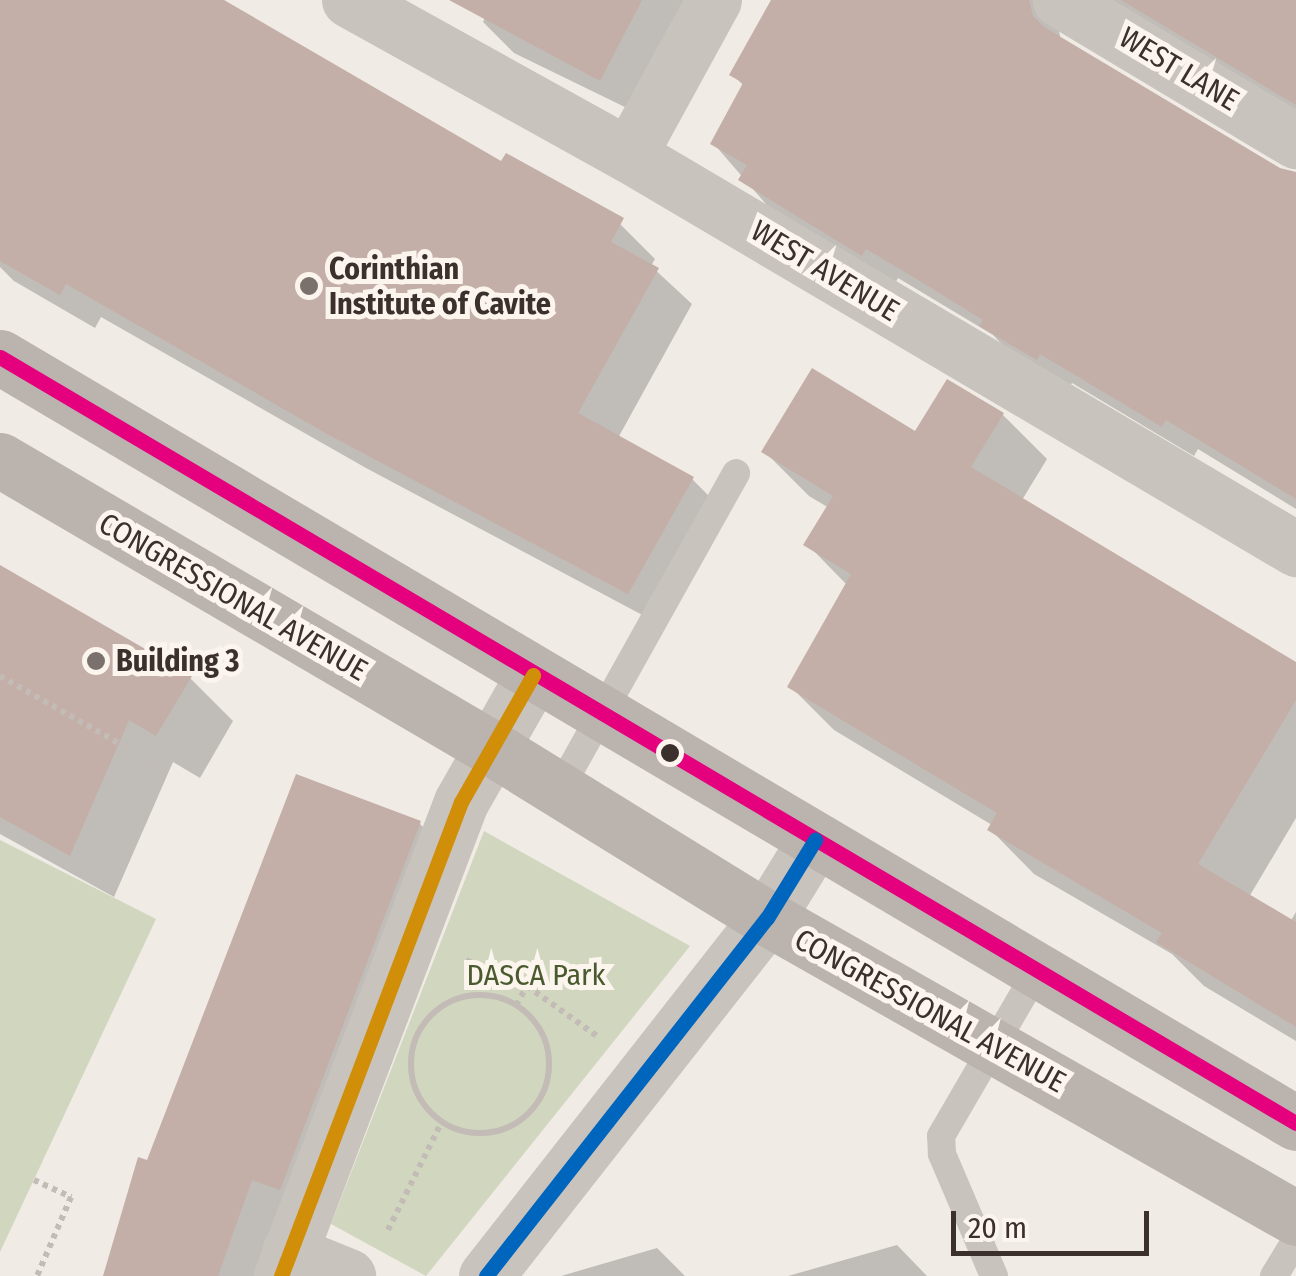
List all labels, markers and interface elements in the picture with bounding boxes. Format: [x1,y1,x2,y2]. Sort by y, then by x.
street label: WEST LANE [1113,19,1245,119]
street label: WEST AVENUE [745,213,905,329]
place label: Corinthian Institute of Cavite [329,251,551,322]
marker: Corinthian Institute of Cavite [298,275,320,297]
street label: CONGRESSIONAL AVENUE [92,505,374,689]
place label: Building 3 [116,643,239,679]
marker: Building 3 [85,650,107,672]
unlabelled marker [660,743,680,763]
street label: CONGRESSIONAL AVENUE [788,922,1072,1100]
park label: DASCA Park [466,957,606,993]
scale bar [956,1191,1154,1253]
text: 20 m [968,1210,1027,1246]

